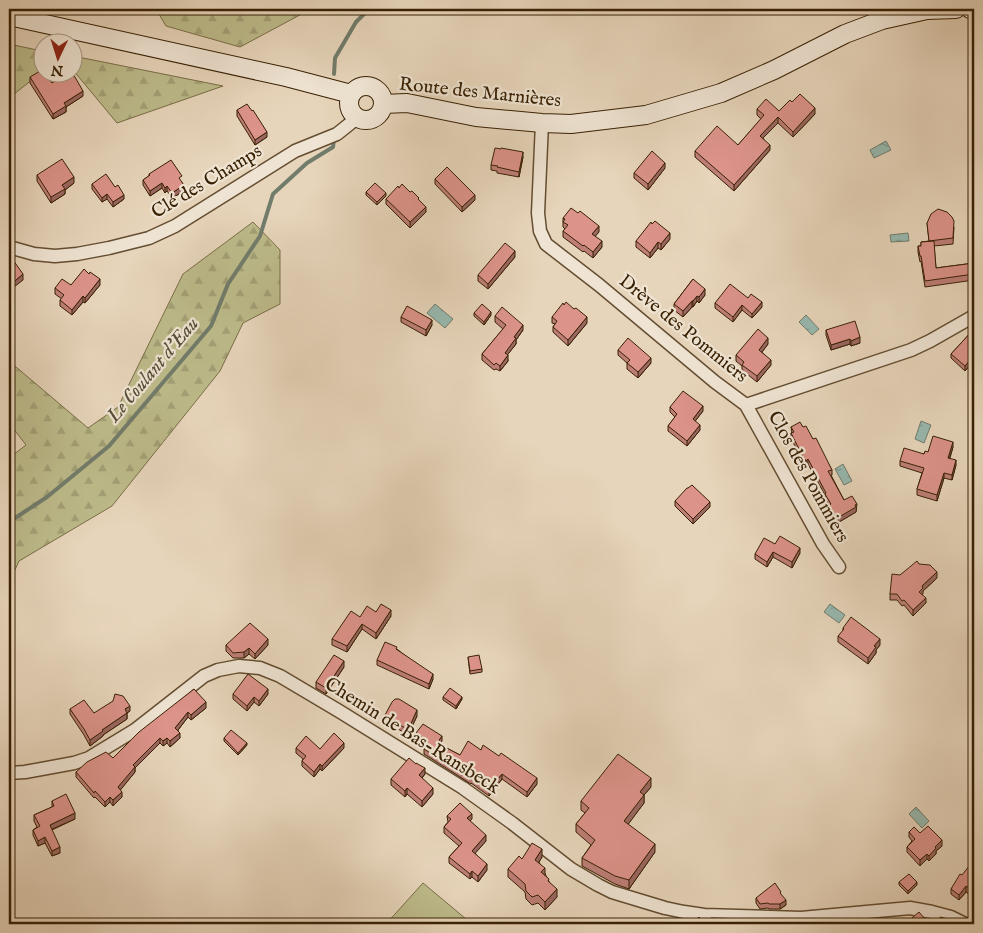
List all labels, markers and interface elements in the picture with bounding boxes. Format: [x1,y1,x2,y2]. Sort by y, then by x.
north arrow [32,32,82,82]
text: N [50,61,65,79]
street label: Route des Marnières [398,73,562,113]
street label: Clé des Champs [147,140,267,224]
street label: Drève des Pommiers [614,270,752,388]
water label: Le Coulant d'Eau [101,312,204,429]
street label: Clos des Pommiers [762,407,854,547]
street label: Chemin de Bas-Ransbeck [320,672,505,800]

